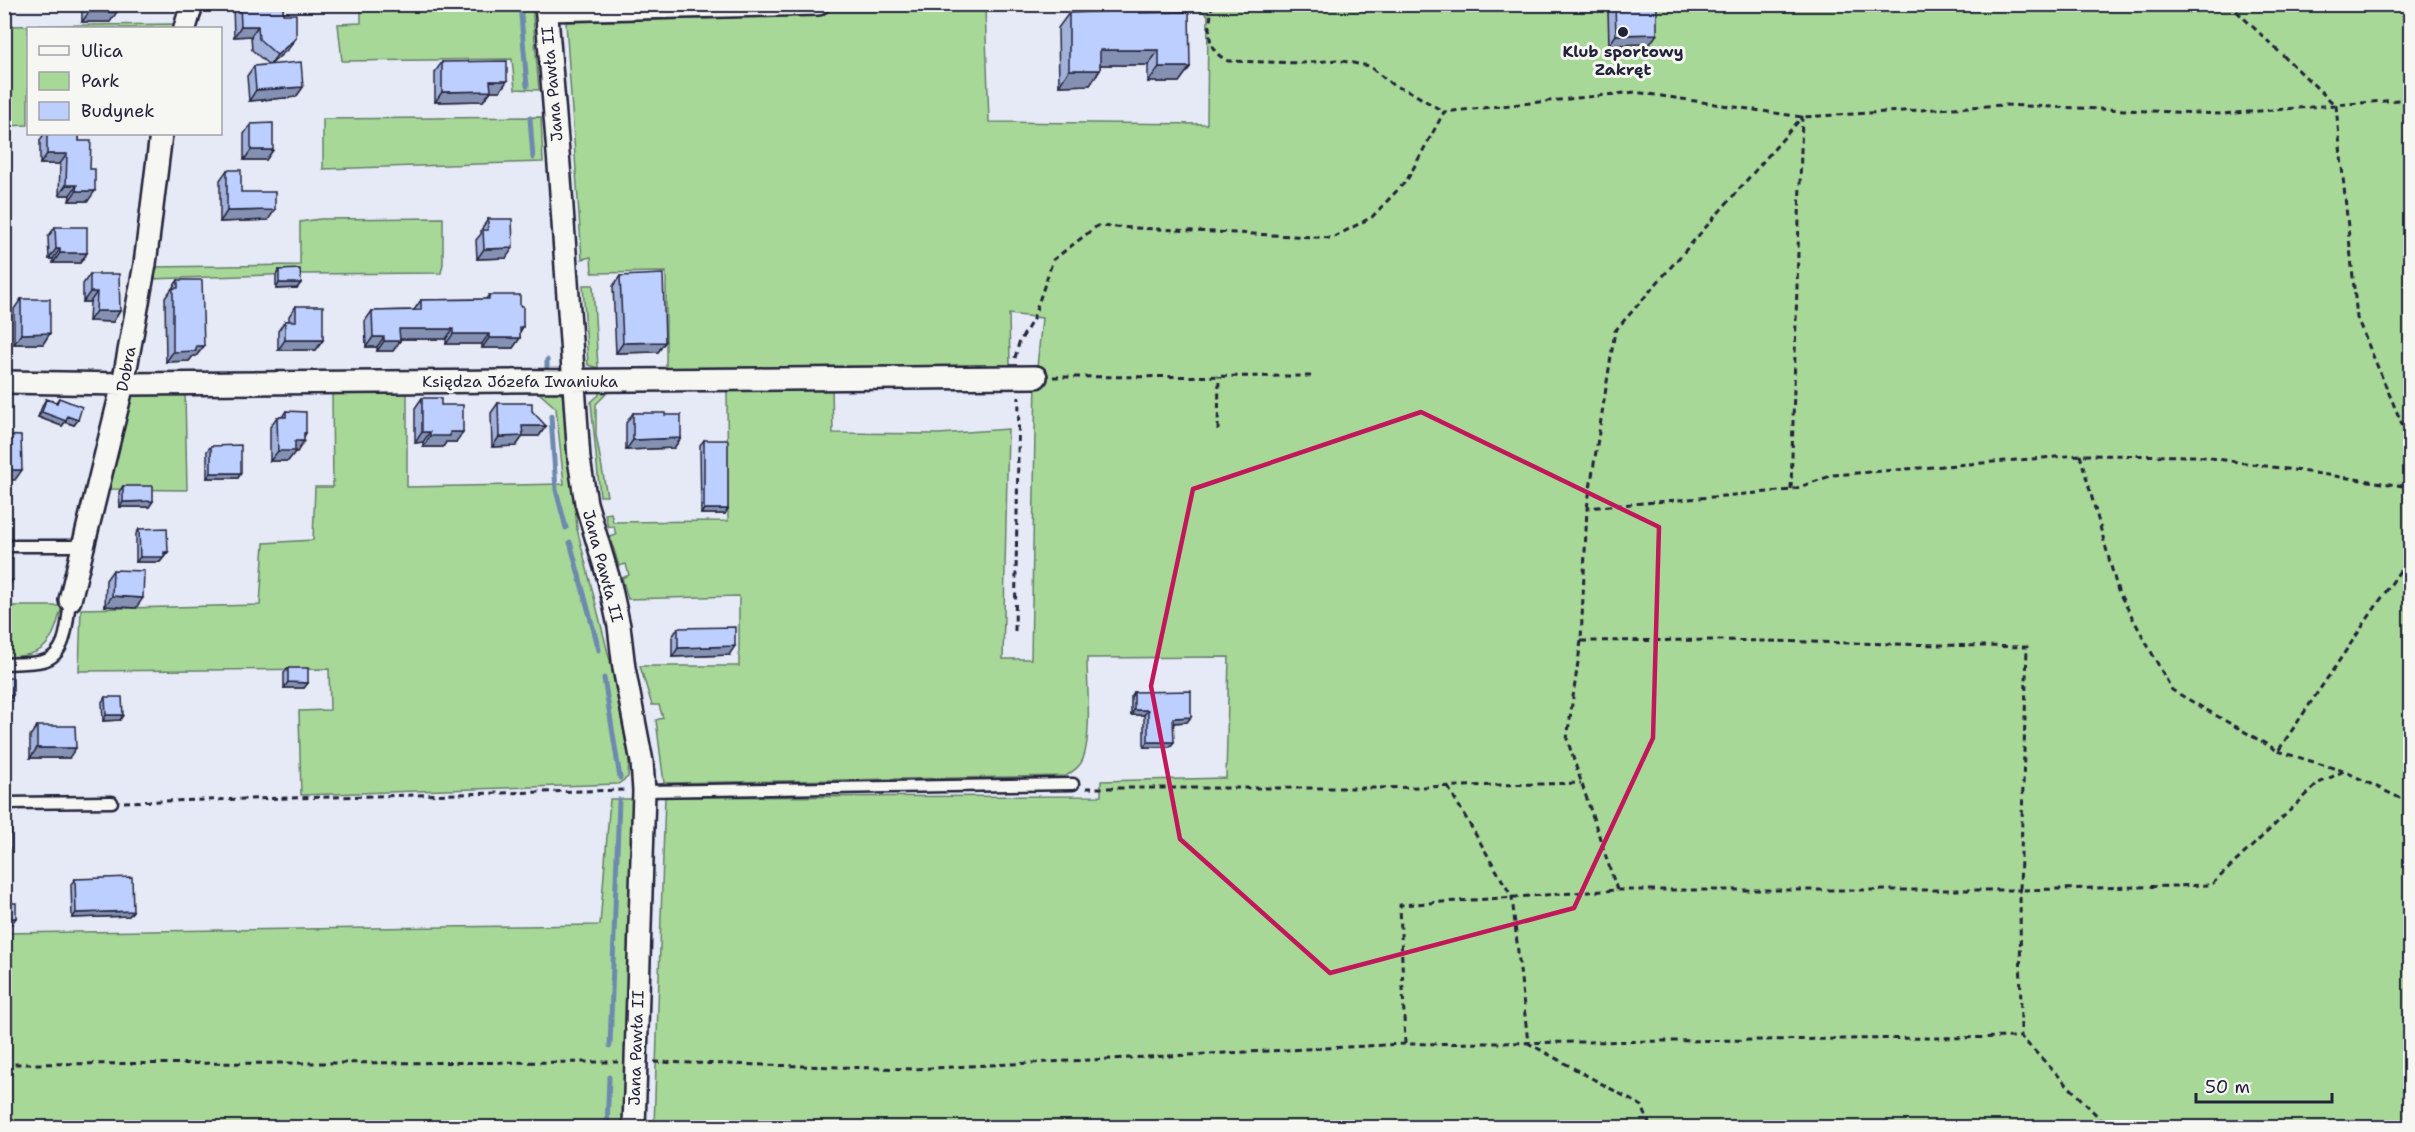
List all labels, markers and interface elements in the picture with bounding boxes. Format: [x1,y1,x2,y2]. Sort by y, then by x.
street label: Jana Pawła II [536,25,567,142]
marker: Klub sportowy Zakręt [1616,25,1630,39]
legend [27,27,222,135]
text: Ulica [81,39,123,63]
place label: Klub sportowy Zakręt [1563,41,1683,80]
text: Park [81,69,120,93]
text: Budynek [81,99,155,123]
street label: Dobra [111,345,141,393]
street label: Księdza Józefa Iwaniuka [422,371,618,392]
street label: Jana Pawła II [578,508,628,625]
street label: Jana Pawła II [623,990,649,1106]
scale bar [2196,1066,2332,1104]
text: 50 m [2205,1075,2250,1099]

